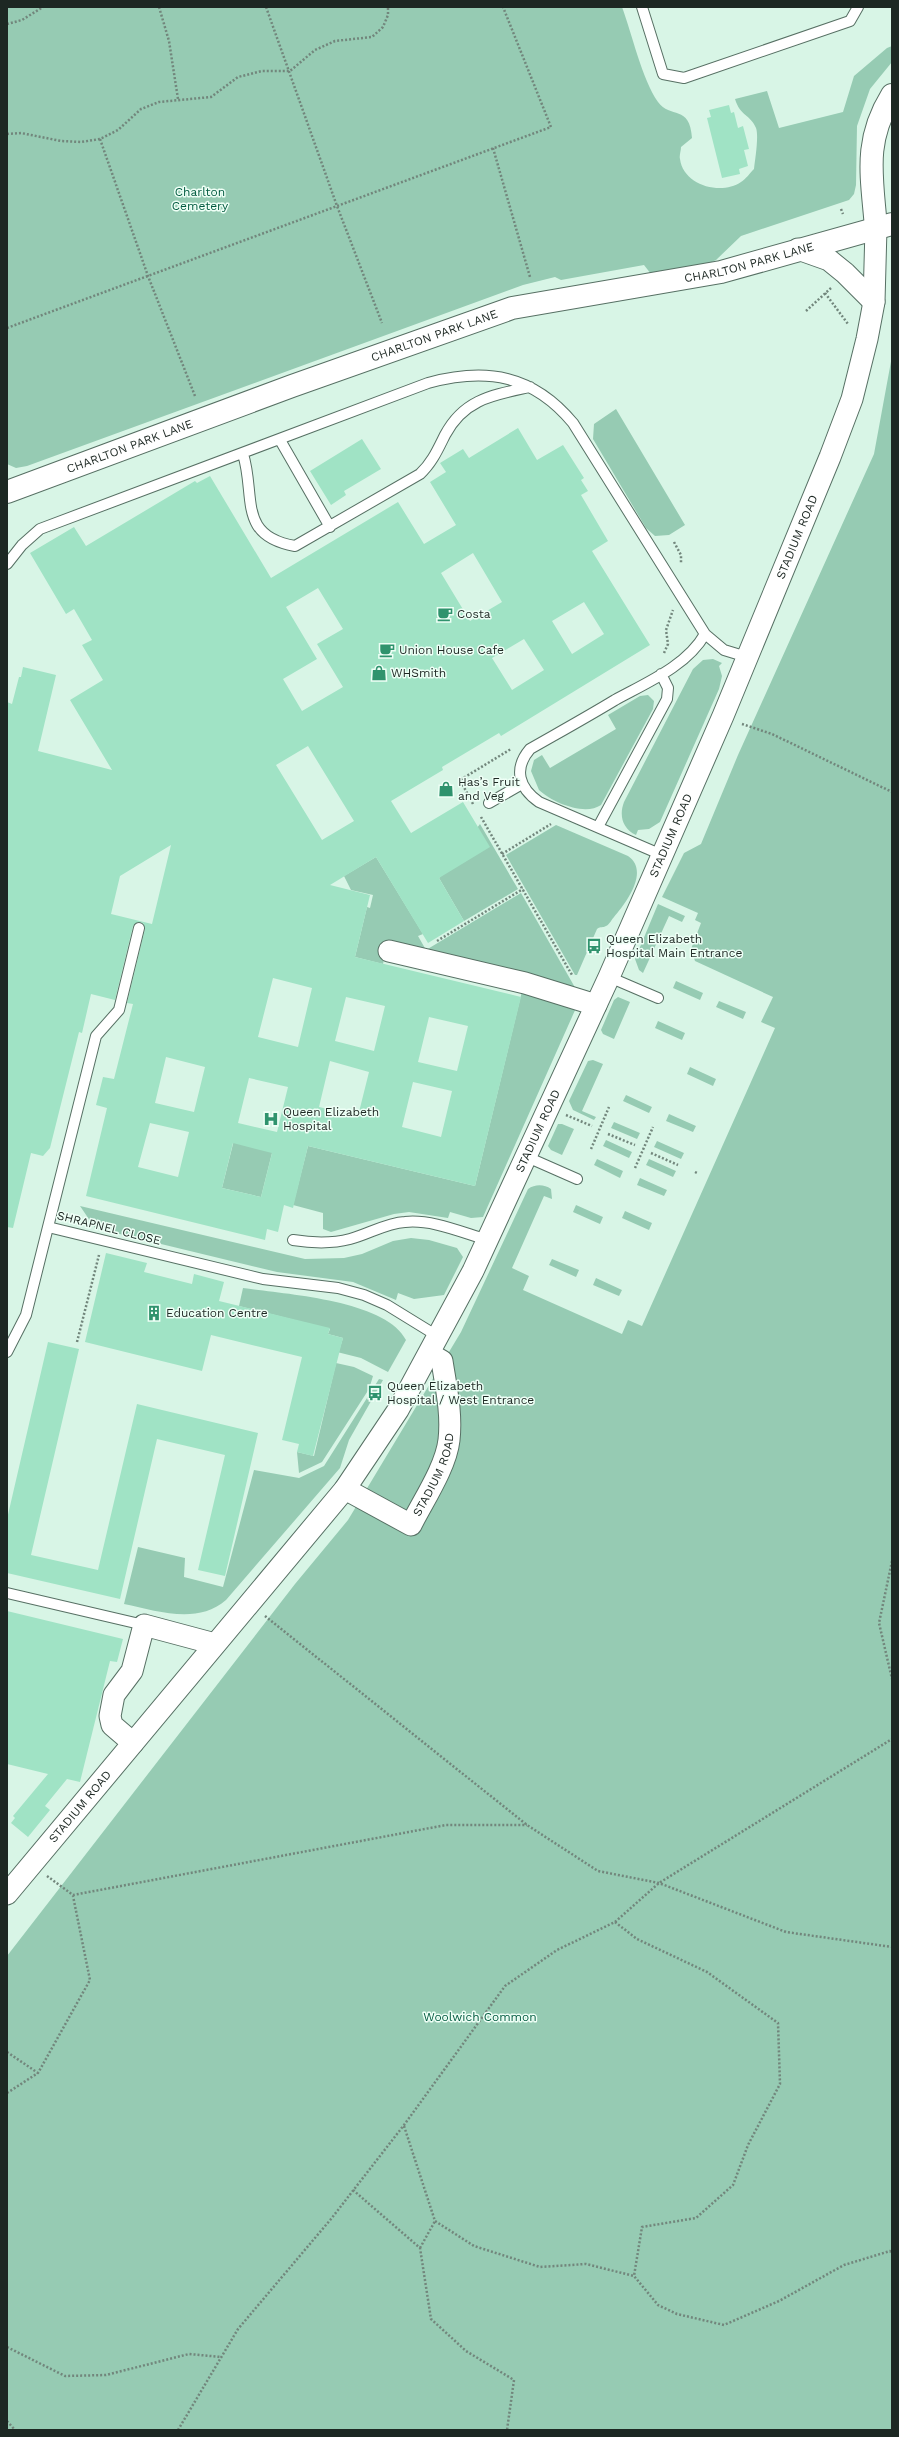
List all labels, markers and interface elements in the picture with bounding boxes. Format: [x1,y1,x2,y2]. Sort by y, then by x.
park label: Charlton Cemetery [172,185,229,213]
street label: CHARLTON PARK LANE [683,239,816,285]
street label: CHARLTON PARK LANE [369,307,500,364]
street label: CHARLTON PARK LANE [65,416,195,476]
street label: STADIUM ROAD [773,493,821,581]
cafe icon: Costa [436,605,454,623]
place label: Costa [457,607,491,621]
cafe icon: Union House Cafe [378,641,396,659]
place label: Union House Cafe [399,643,504,657]
shop icon: WHSmith [370,664,388,682]
place label: WHSmith [391,666,446,680]
place label: Has’s Fruit and Veg [458,775,520,803]
shop icon: Has’s Fruit and Veg [437,780,455,798]
street label: STADIUM ROAD [646,792,695,879]
place label: Queen Elizabeth Hospital Main Entrance [606,932,742,960]
bus stop icon: Queen Elizabeth Hospital Main Entrance [585,937,603,955]
street label: STADIUM ROAD [513,1087,563,1175]
place label: Queen Elizabeth Hospital [283,1105,379,1133]
hospital icon: Queen Elizabeth Hospital [262,1110,280,1128]
street label: SHRAPNEL CLOSE [56,1208,163,1248]
building icon: Education Centre [145,1304,163,1322]
place label: Education Centre [166,1306,268,1320]
place label: Queen Elizabeth Hospital / West Entrance [387,1379,534,1407]
bus stop icon: Queen Elizabeth Hospital / West Entrance [366,1384,384,1402]
street label: STADIUM ROAD [410,1432,457,1519]
street label: STADIUM ROAD [46,1768,114,1845]
park label: Woolwich Common [423,2010,537,2024]

